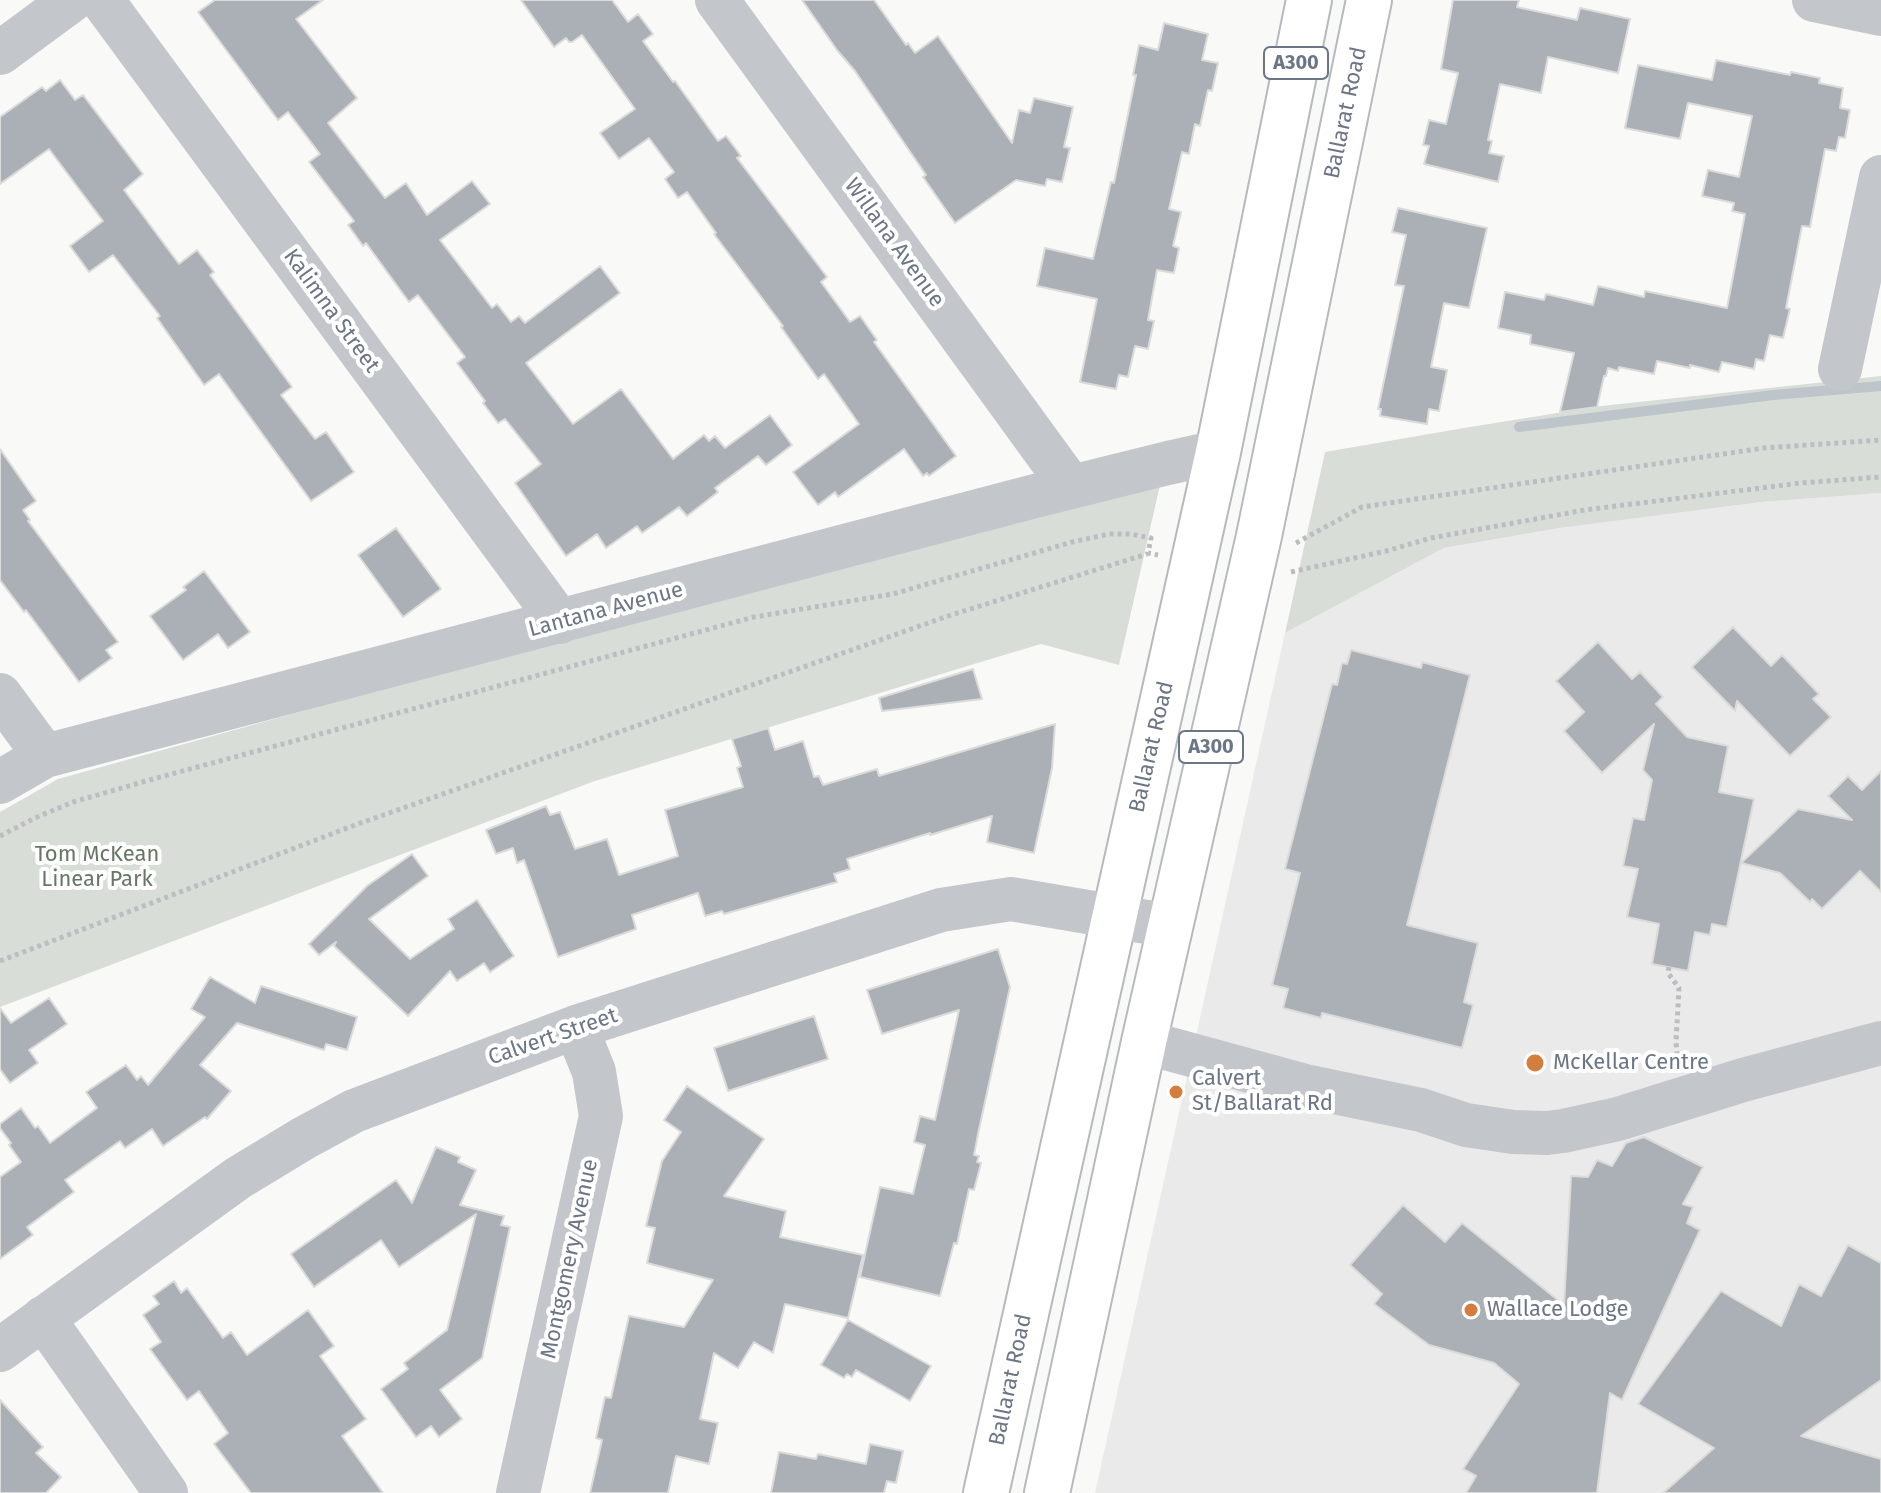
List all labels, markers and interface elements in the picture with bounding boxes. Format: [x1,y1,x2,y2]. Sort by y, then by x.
street label: Ballarat Road [1319,45,1373,181]
road number: A300 [1264,47,1328,79]
street label: Willana Avenue [838,173,950,313]
street label: Kalimna Street [277,244,385,378]
street label: Lantana Avenue [526,577,686,643]
street label: Ballarat Road [1124,679,1180,815]
road number: A300 [1179,731,1243,763]
park label: Tom McKean Linear Park [35,842,159,894]
street label: Calvert Street [485,1003,621,1071]
place label: McKellar Centre [1553,1050,1709,1076]
marker: McKellar Centre [1524,1052,1546,1074]
place label: Calvert St/Ballarat Rd [1192,1066,1333,1118]
marker: Calvert St/Ballarat Rd [1167,1083,1185,1101]
street label: Montgomery Avenue [536,1157,604,1361]
place label: Wallace Lodge [1487,1297,1628,1323]
marker: Wallace Lodge [1462,1301,1480,1319]
street label: Ballarat Road [984,1312,1038,1448]

